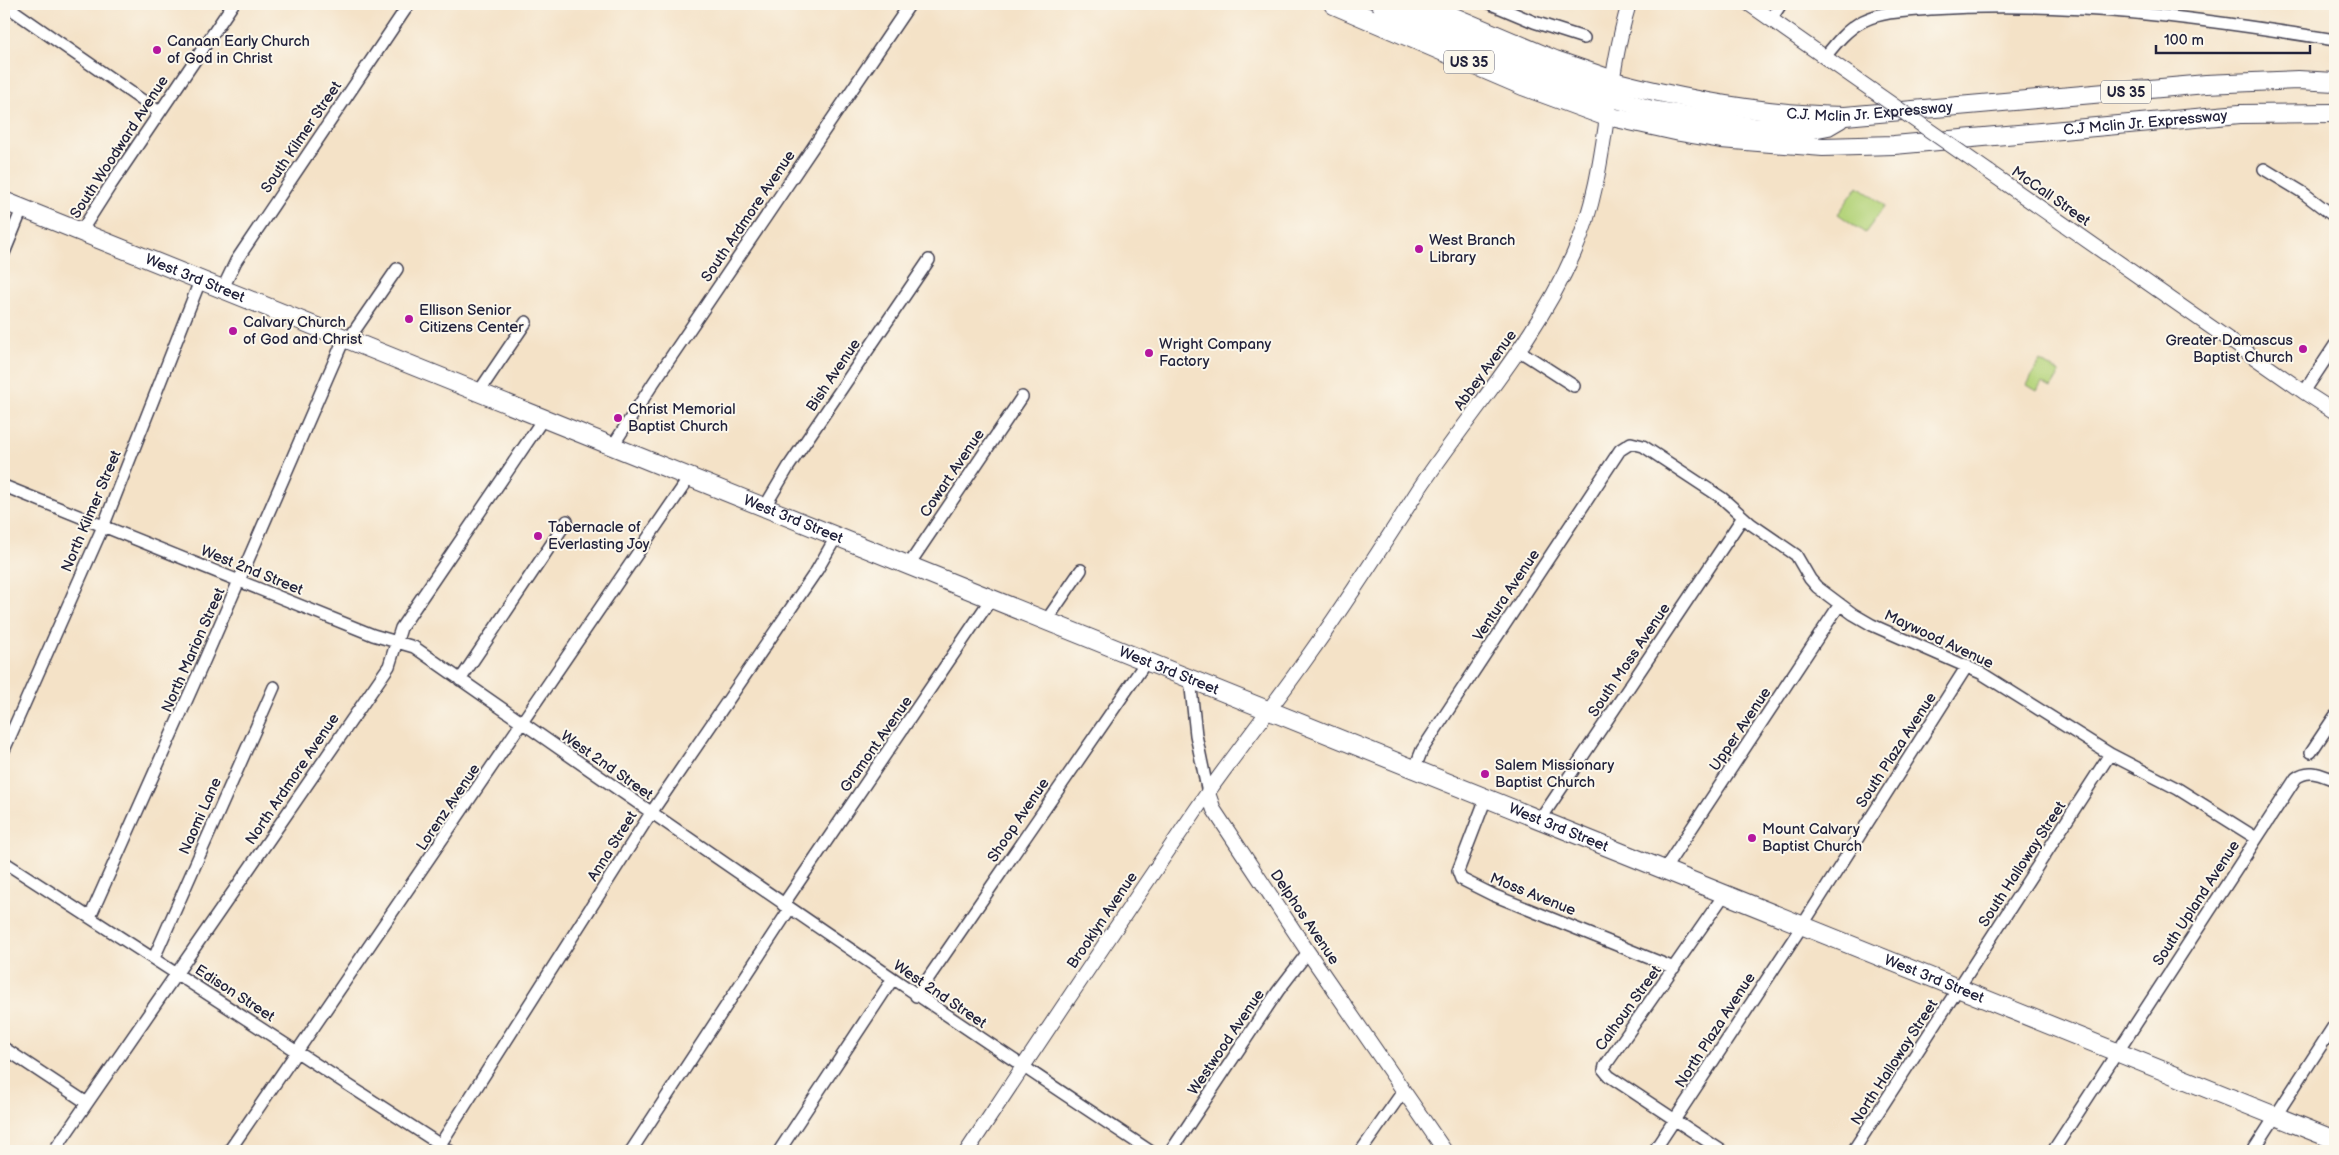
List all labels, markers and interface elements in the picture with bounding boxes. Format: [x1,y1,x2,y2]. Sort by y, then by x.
scale bar [2156,22,2310,54]
text: 100 m [2164,31,2204,50]
place label: Canaan Early Church of God in Christ [167,32,310,68]
marker: Canaan Early Church of God in Christ [151,44,163,56]
road number: US 35 [1444,51,1494,74]
street label: South Woodward Avenue [66,72,173,222]
street label: South Kilmer Street [257,77,346,197]
road number: US 35 [2101,80,2151,104]
street label: C.J. Mclin Jr. Expressway [1786,97,1954,126]
street label: C.J Mclin Jr. Expressway [2063,106,2228,140]
street label: South Ardmore Avenue [697,147,800,286]
street label: McCall Street [2008,162,2094,231]
place label: West Branch Library [1429,231,1515,267]
marker: West Branch Library [1413,243,1425,255]
street label: West 3rd Street [142,250,248,307]
place label: Ellison Senior Citizens Center [419,301,524,337]
place label: Calvary Church of God and Christ [243,313,362,349]
marker: Ellison Senior Citizens Center [403,313,415,325]
marker: Calvary Church of God and Christ [227,325,239,337]
street label: Abbey Avenue [1450,326,1521,414]
place label: Greater Damascus Baptist Church [2165,331,2294,367]
street label: Bish Avenue [802,335,865,415]
place label: Wright Company Factory [1159,335,1271,371]
marker: Greater Damascus Baptist Church [2297,343,2309,355]
marker: Wright Company Factory [1143,347,1155,359]
place label: Christ Memorial Baptist Church [628,400,736,436]
marker: Christ Memorial Baptist Church [612,412,624,424]
street label: Cowart Avenue [916,426,989,521]
street label: North Kilmer Street [57,447,126,575]
street label: West 3rd Street [741,491,846,548]
place label: Tabernacle of Everlasting Joy [548,518,650,554]
marker: Tabernacle of Everlasting Joy [532,530,544,542]
street label: West 2nd Street [198,541,306,600]
street label: Ventura Avenue [1469,546,1544,645]
street label: North Marion Street [157,584,230,716]
street label: South Moss Avenue [1584,600,1675,721]
street label: Maywood Avenue [1881,606,1996,673]
street label: West 3rd Street [1116,642,1222,699]
street label: Upper Avenue [1705,684,1775,775]
street label: South Plaza Avenue [1852,689,1941,812]
street label: Gramont Avenue [836,692,917,796]
street label: North Ardmore Avenue [241,710,344,849]
street label: West 2nd Street [557,726,657,805]
place label: Salem Missionary Baptist Church [1495,756,1615,792]
street label: Lorenz Avenue [412,760,485,854]
marker: Salem Missionary Baptist Church [1479,768,1491,780]
street label: Shoop Avenue [983,774,1054,866]
street label: Naomi Lane [175,775,226,858]
street label: South Halloway Street [1975,797,2070,931]
street label: West 3rd Street [1506,799,1611,856]
street label: Anna Street [583,807,642,885]
place label: Mount Calvary Baptist Church [1762,820,1862,856]
marker: Mount Calvary Baptist Church [1746,832,1758,844]
street label: South Upland Avenue [2149,837,2244,970]
street label: Delphos Avenue [1266,866,1343,968]
street label: Brooklyn Avenue [1063,868,1142,972]
street label: Moss Avenue [1487,869,1579,920]
street label: West 3rd Street [1881,950,1987,1008]
street label: West 2nd Street [889,956,990,1033]
street label: Edison Street [191,961,279,1026]
street label: Calhoun Street [1591,962,1666,1055]
street label: North Plaza Avenue [1671,969,1760,1091]
street label: Westwood Avenue [1184,986,1269,1099]
street label: North Halloway Street [1847,996,1942,1129]

